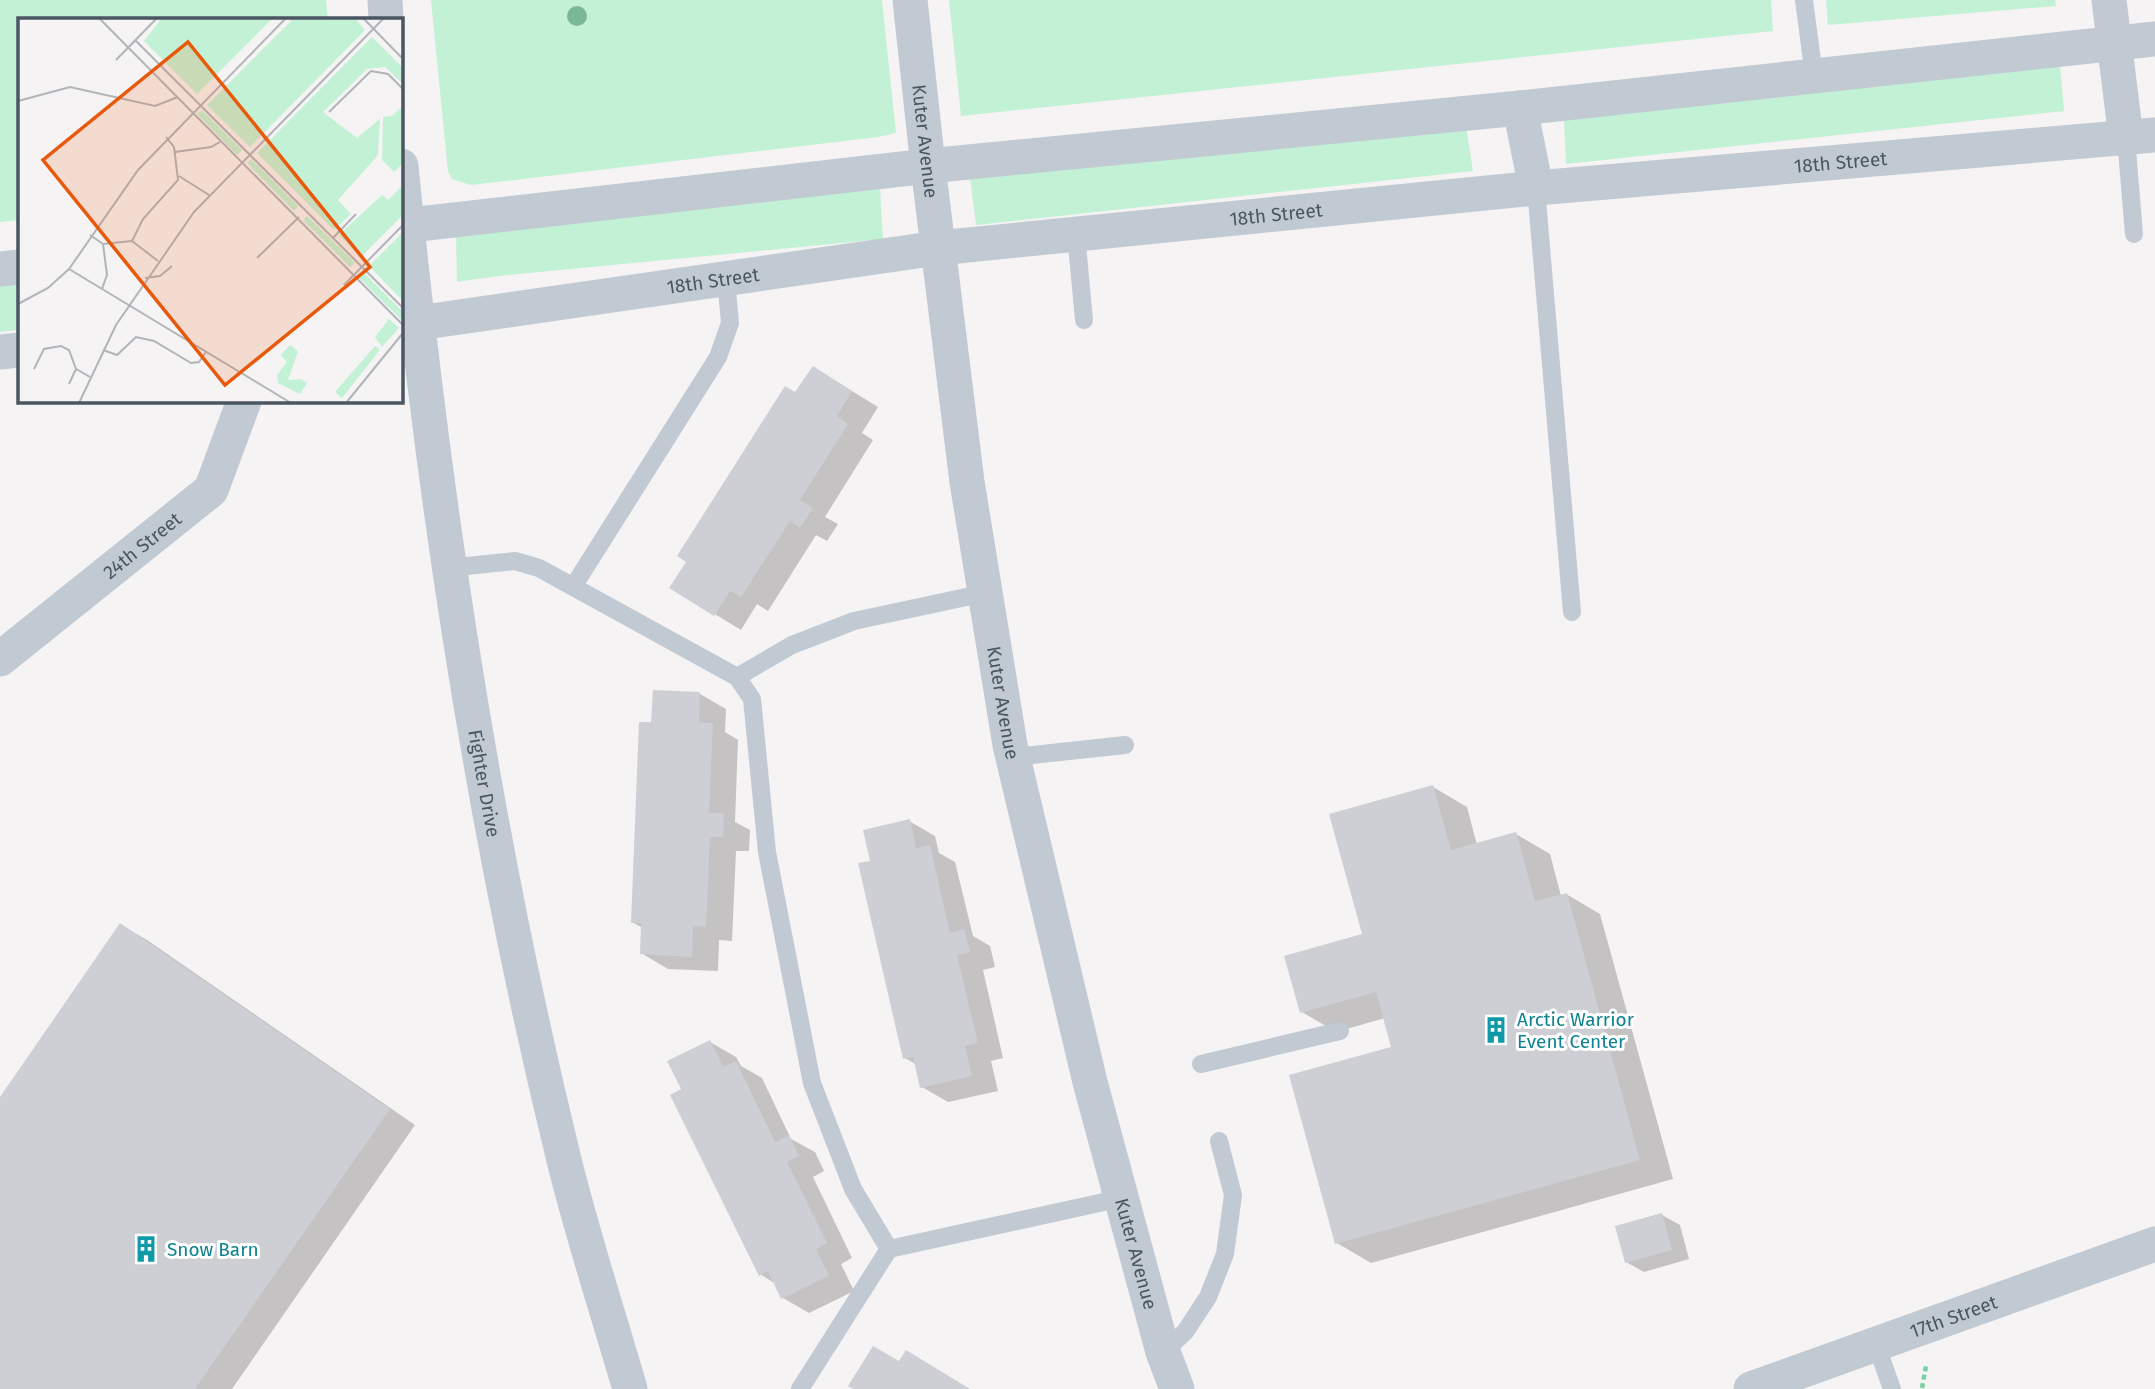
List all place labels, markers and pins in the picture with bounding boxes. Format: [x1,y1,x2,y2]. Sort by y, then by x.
place label: Arctic Warrior Event Center [1517,1008,1635,1053]
building icon: Arctic Warrior Event Center [1481,1015,1511,1045]
building icon: Snow Barn [131,1234,161,1264]
place label: Snow Barn [167,1238,259,1261]

